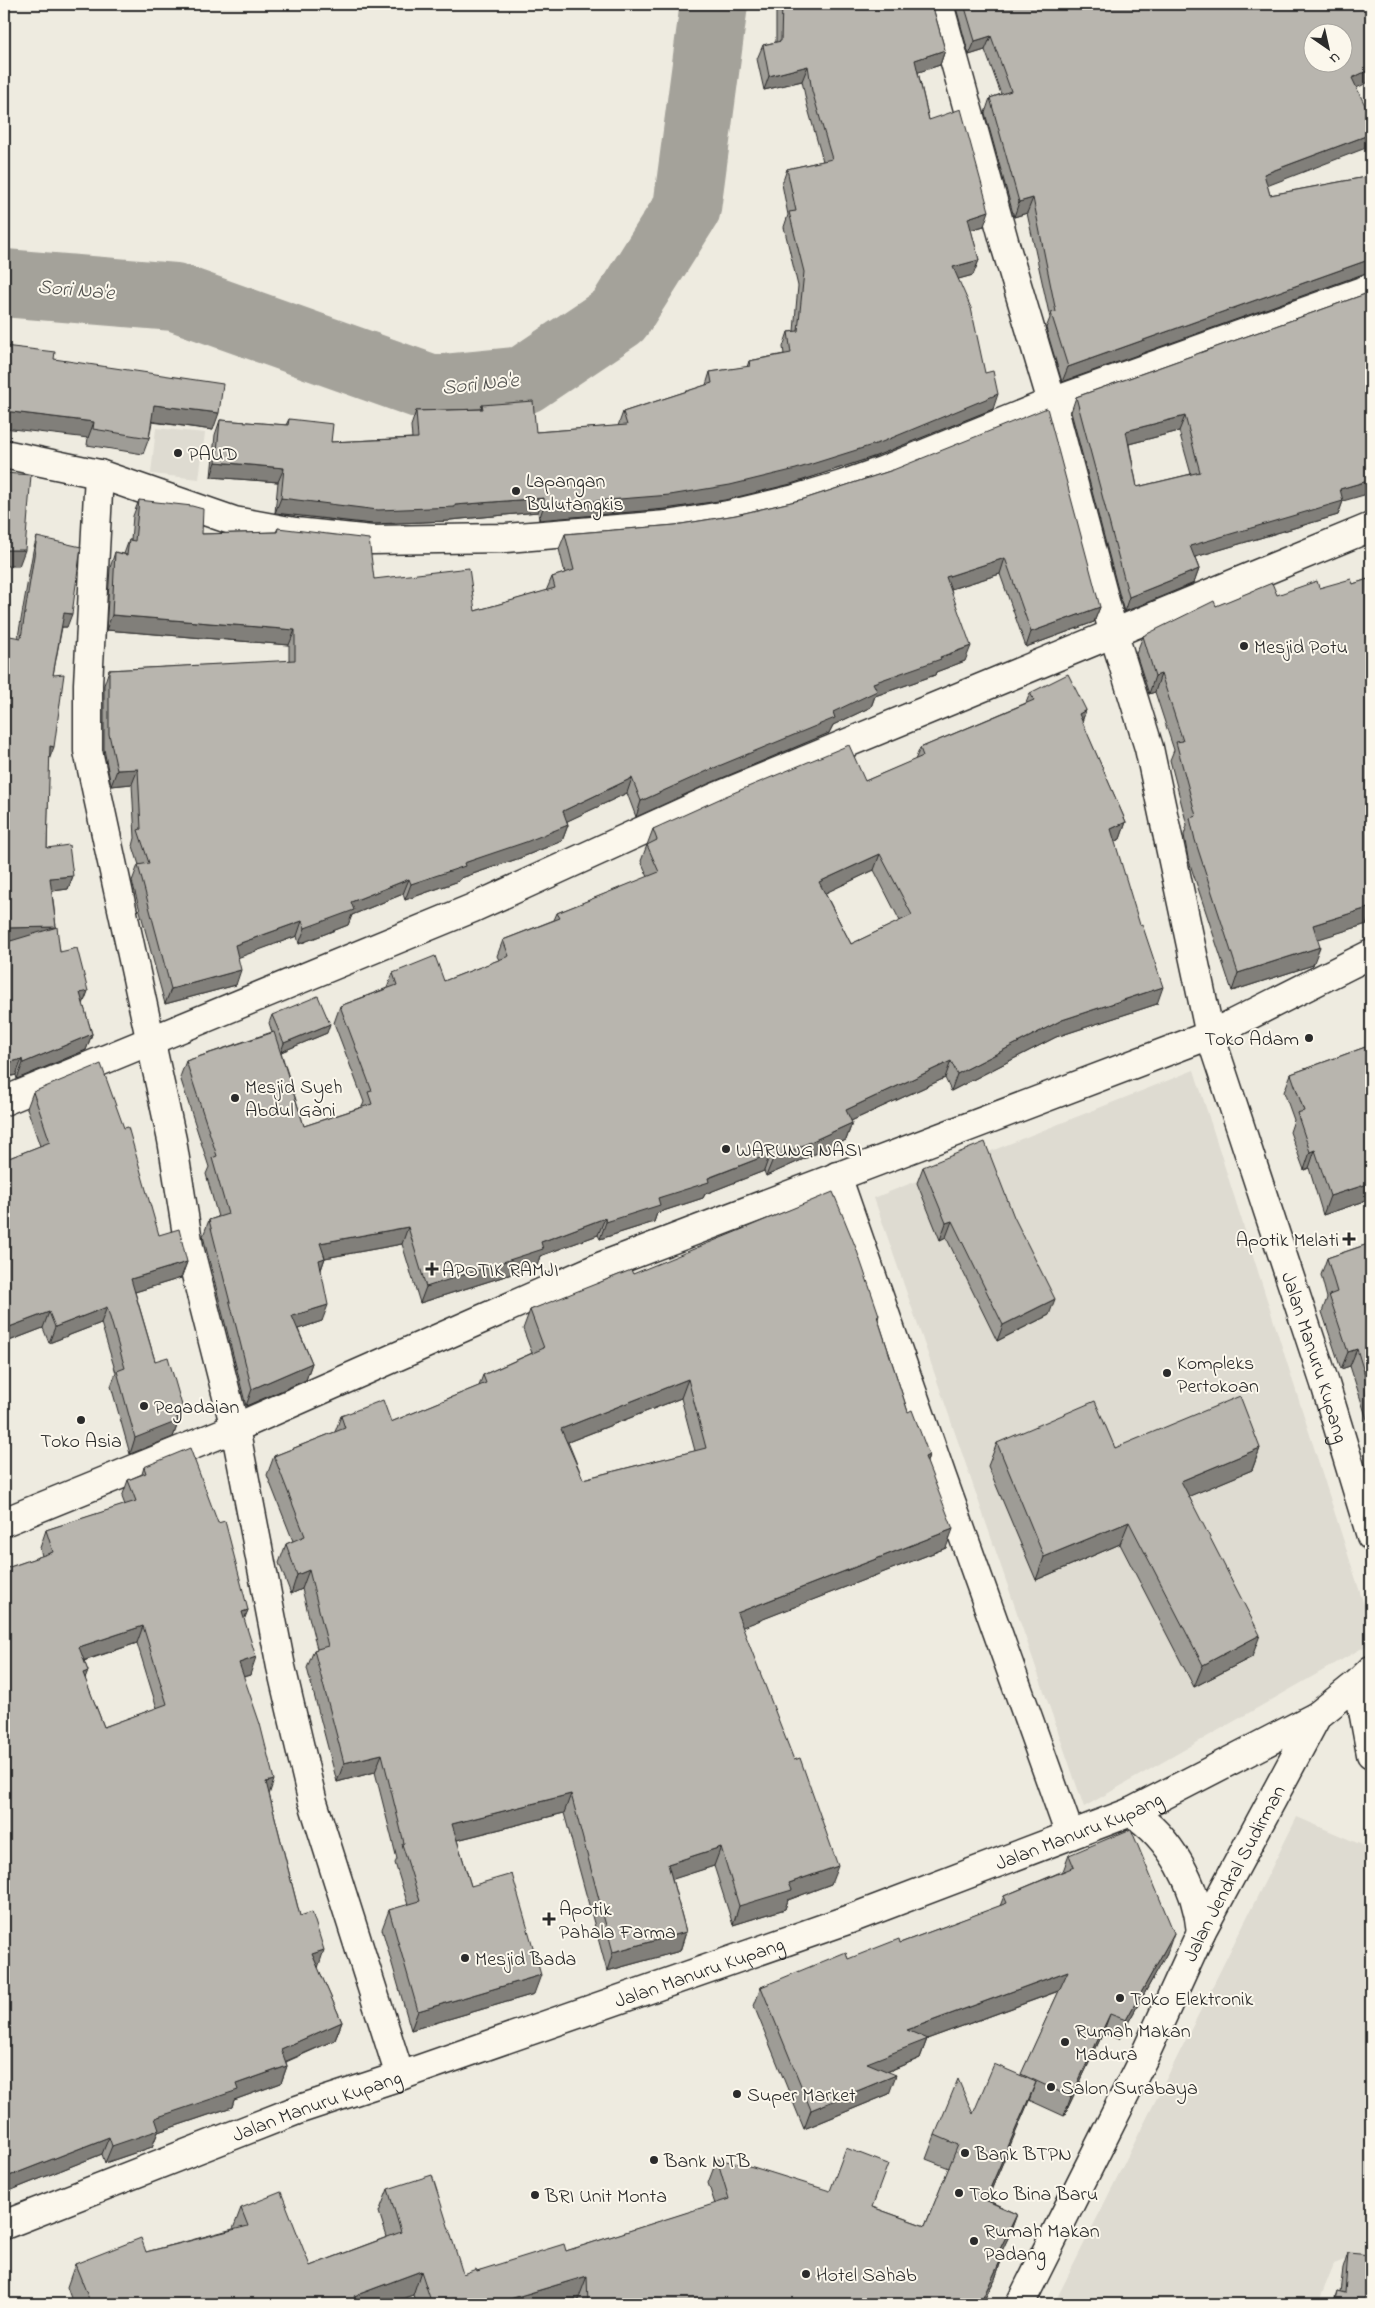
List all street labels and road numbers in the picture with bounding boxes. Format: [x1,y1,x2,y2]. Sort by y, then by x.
street label: Jalan Manuru Kupang [1272,1269,1354,1447]
street label: Jalan Jendral Sudirman [1177,1780,1294,1967]
street label: Jalan Manuru Kupang [992,1786,1169,1879]
street label: Jalan Manuru Kupang [611,1931,789,2017]
street label: Jalan Manuru Kupang [229,2064,406,2151]

